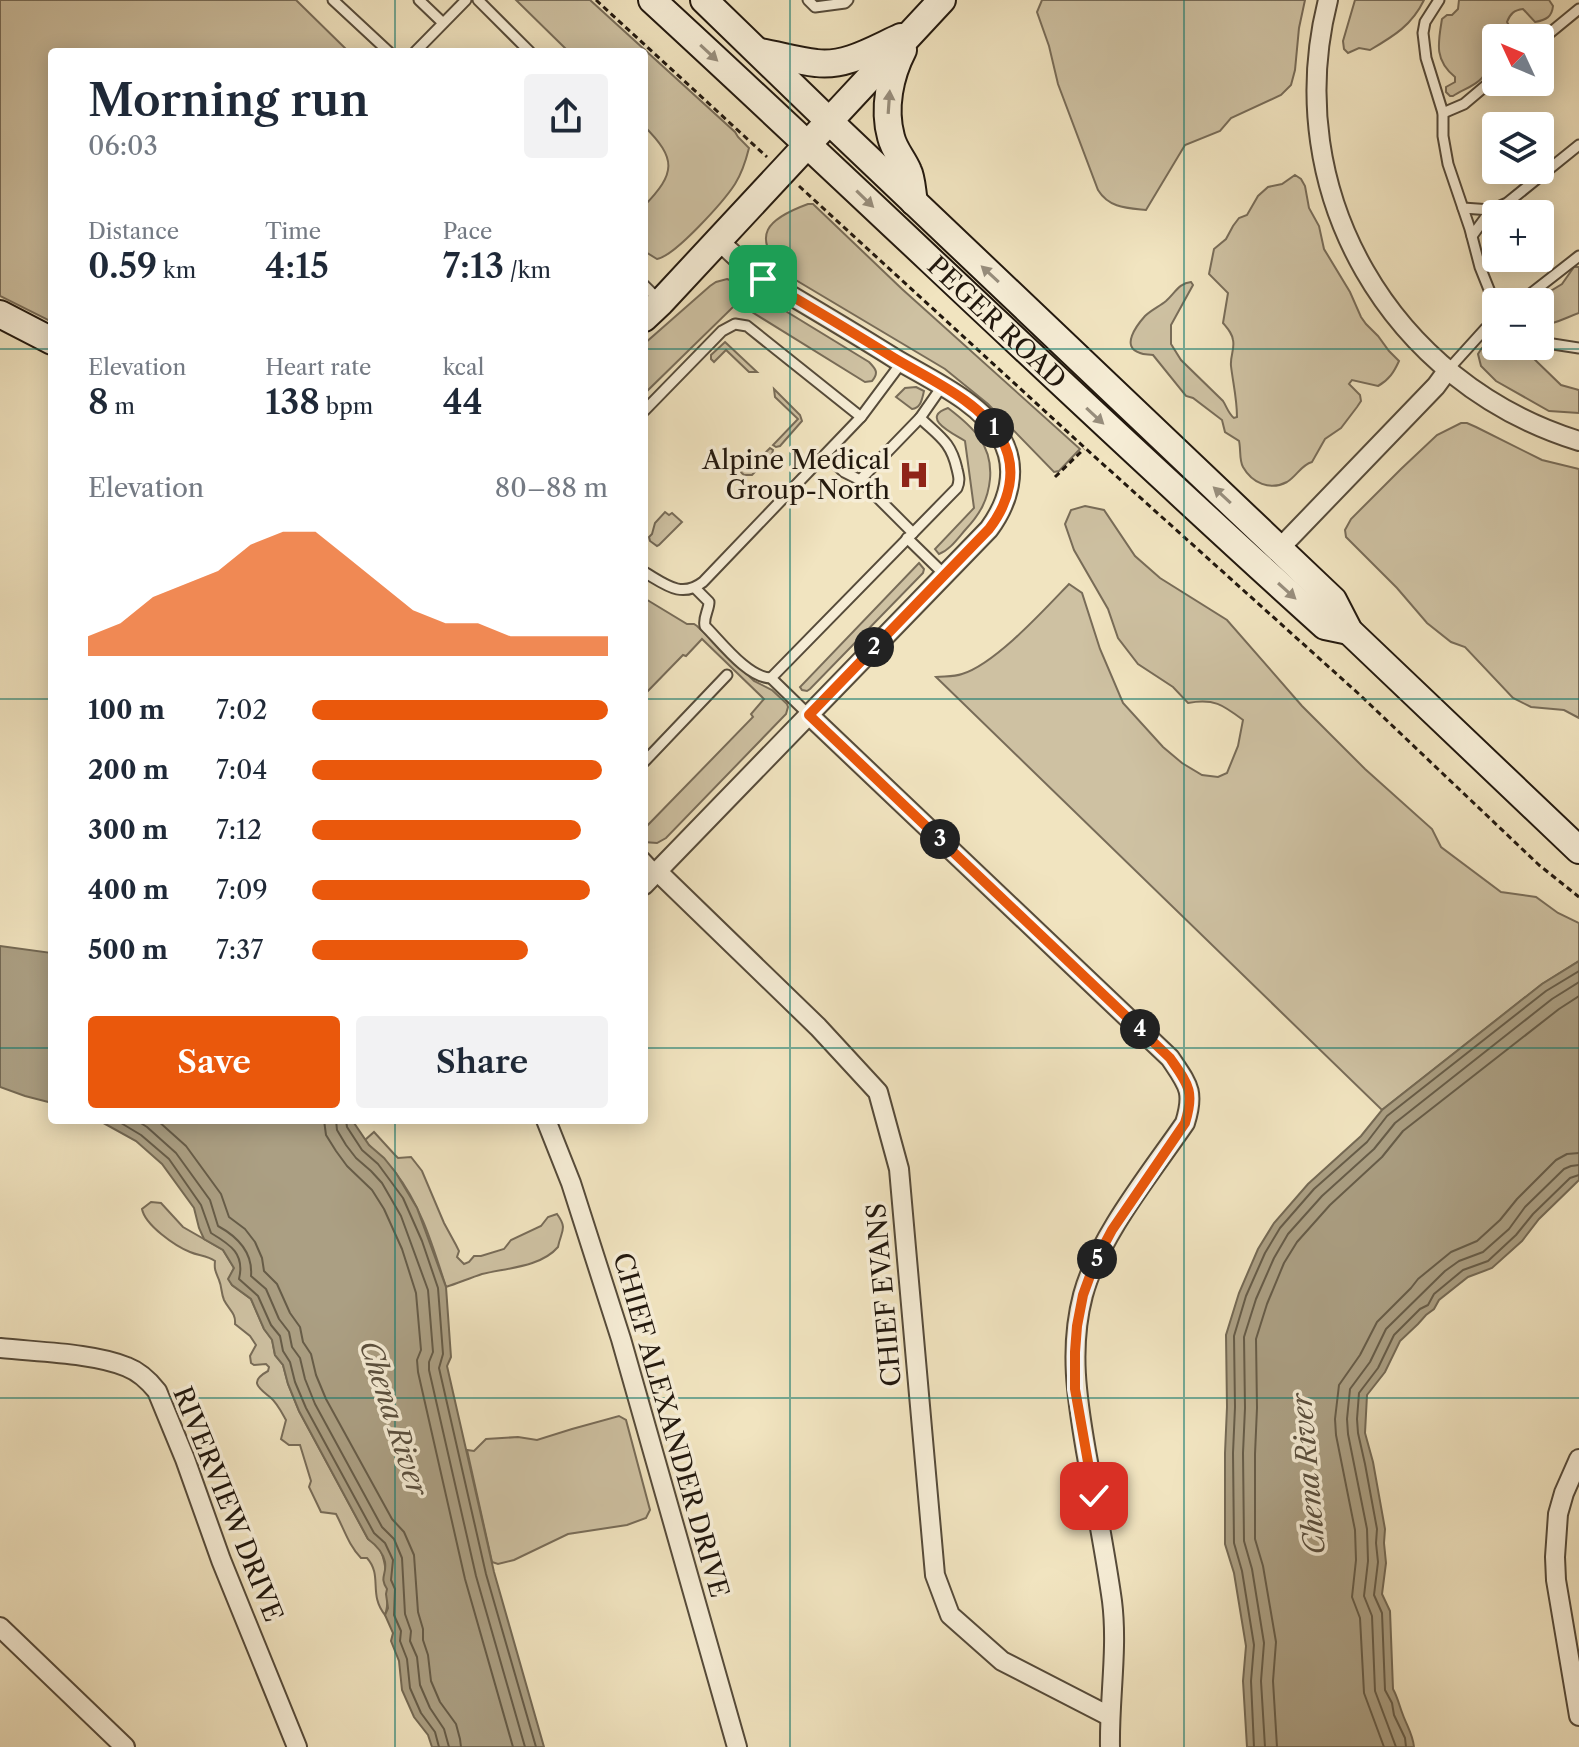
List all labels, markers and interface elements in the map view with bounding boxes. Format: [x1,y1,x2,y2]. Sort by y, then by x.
north arrow [1482,24,1554,96]
map controls [1482,24,1554,360]
one-way arrow [699,43,718,61]
text: Morning run [88,73,369,127]
button: share [524,74,608,158]
one-way arrow [883,89,896,114]
button: layers [1482,112,1554,184]
text: 06:03 [88,130,158,162]
one-way arrow [856,190,875,208]
button: + [1482,200,1554,272]
text: Distance [88,218,179,245]
text: Time [265,218,321,245]
text: Pace [443,218,492,245]
text: 0.59 [88,245,157,287]
text: 4:15 [265,245,329,287]
text: 7:13 [443,245,504,287]
pin [729,245,797,313]
street label: PEGER ROAD [921,250,1073,395]
text: km [157,257,196,284]
text: /km [504,257,551,284]
icon: arrive [741,257,785,301]
one-way arrow [981,266,1000,284]
button: − [1482,288,1554,360]
text: Elevation [88,354,186,381]
text: Heart rate [265,354,371,381]
text: kcal [443,354,484,381]
text: 8 [88,381,109,423]
text: 138 [265,381,320,423]
text: 44 [443,381,483,423]
text: m [109,393,135,420]
text: bpm [320,393,373,420]
one-way arrow [1085,406,1104,425]
pin: 1 [974,408,1014,448]
text: 1 [989,414,999,441]
place label: Alpine Medical Group-North [701,444,890,506]
hospital icon: Alpine Medical Group-North [897,458,931,492]
text: Elevation [88,472,204,504]
text: 80–88 m [495,472,608,504]
one-way arrow [1213,486,1232,505]
one-way arrow [1277,582,1296,600]
pin: 2 [854,627,894,667]
text: 2 [868,633,881,660]
text: 100 m [88,694,165,726]
text: 7:02 [216,694,268,726]
text: 200 m [88,754,169,786]
text: 7:04 [216,754,268,786]
text: 300 m [88,814,168,846]
text: 7:12 [216,814,262,846]
pin: 3 [920,819,960,859]
text: 3 [934,825,946,852]
text: 400 m [88,874,169,906]
text: 7:09 [216,874,268,906]
text: 500 m [88,934,168,966]
text: 7:37 [216,934,263,966]
pin: 4 [1120,1009,1160,1049]
text: 4 [1133,1015,1147,1042]
button: Save [88,1016,340,1108]
button: Share [356,1016,608,1108]
street label: CHIEF EVANS [860,1202,908,1388]
pin: 5 [1077,1239,1117,1279]
text: 5 [1091,1245,1103,1272]
street label: CHIEF ALEXANDER DRIVE [606,1249,736,1601]
water label: Chena River [353,1336,436,1502]
street label: RIVERVIEW DRIVE [166,1382,290,1626]
water label: Chena River [1284,1390,1332,1556]
pin [1060,1462,1128,1530]
icon: check [1072,1474,1116,1518]

